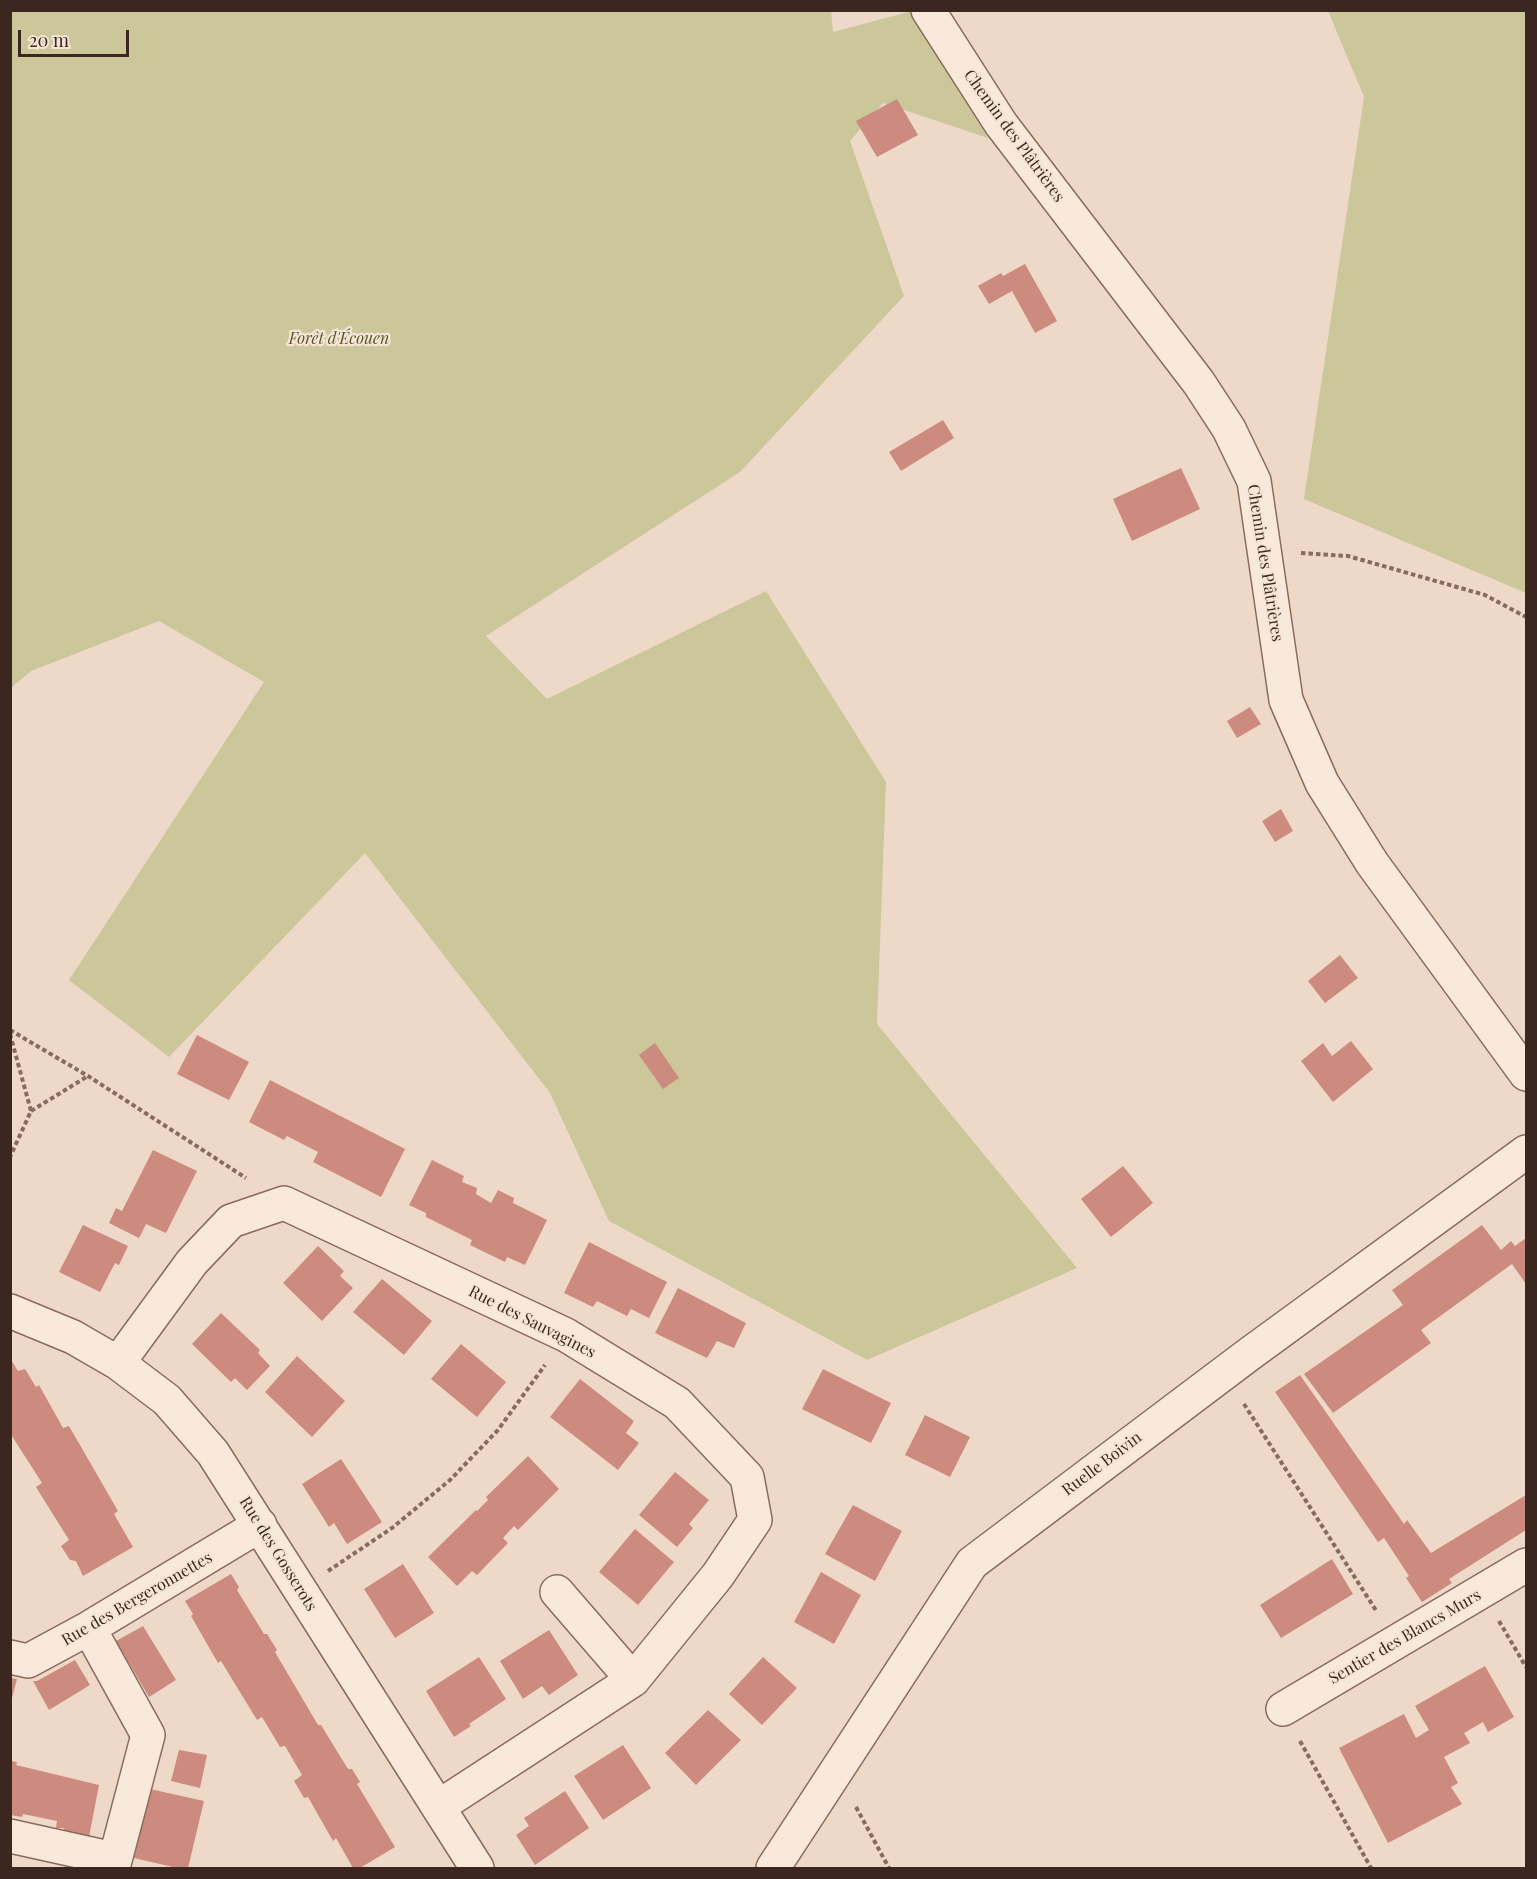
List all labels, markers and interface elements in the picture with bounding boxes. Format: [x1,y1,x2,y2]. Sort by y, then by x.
scale bar [21,18,132,56]
text: 20 m [29,28,69,52]
street label: Chemin des Plâtrières [960,66,1068,206]
park label: Forêt d'Écouen [289,329,389,349]
street label: Chemin des Plâtrières [1243,483,1287,643]
street label: Rue des Sauvagines [465,1282,599,1362]
street label: Ruelle Boivin [1059,1428,1145,1500]
street label: Rue des Gosserots [235,1493,321,1615]
street label: Rue des Bergeronnettes [58,1548,216,1650]
street label: Sentier des Blancs Murs [1325,1586,1485,1688]

